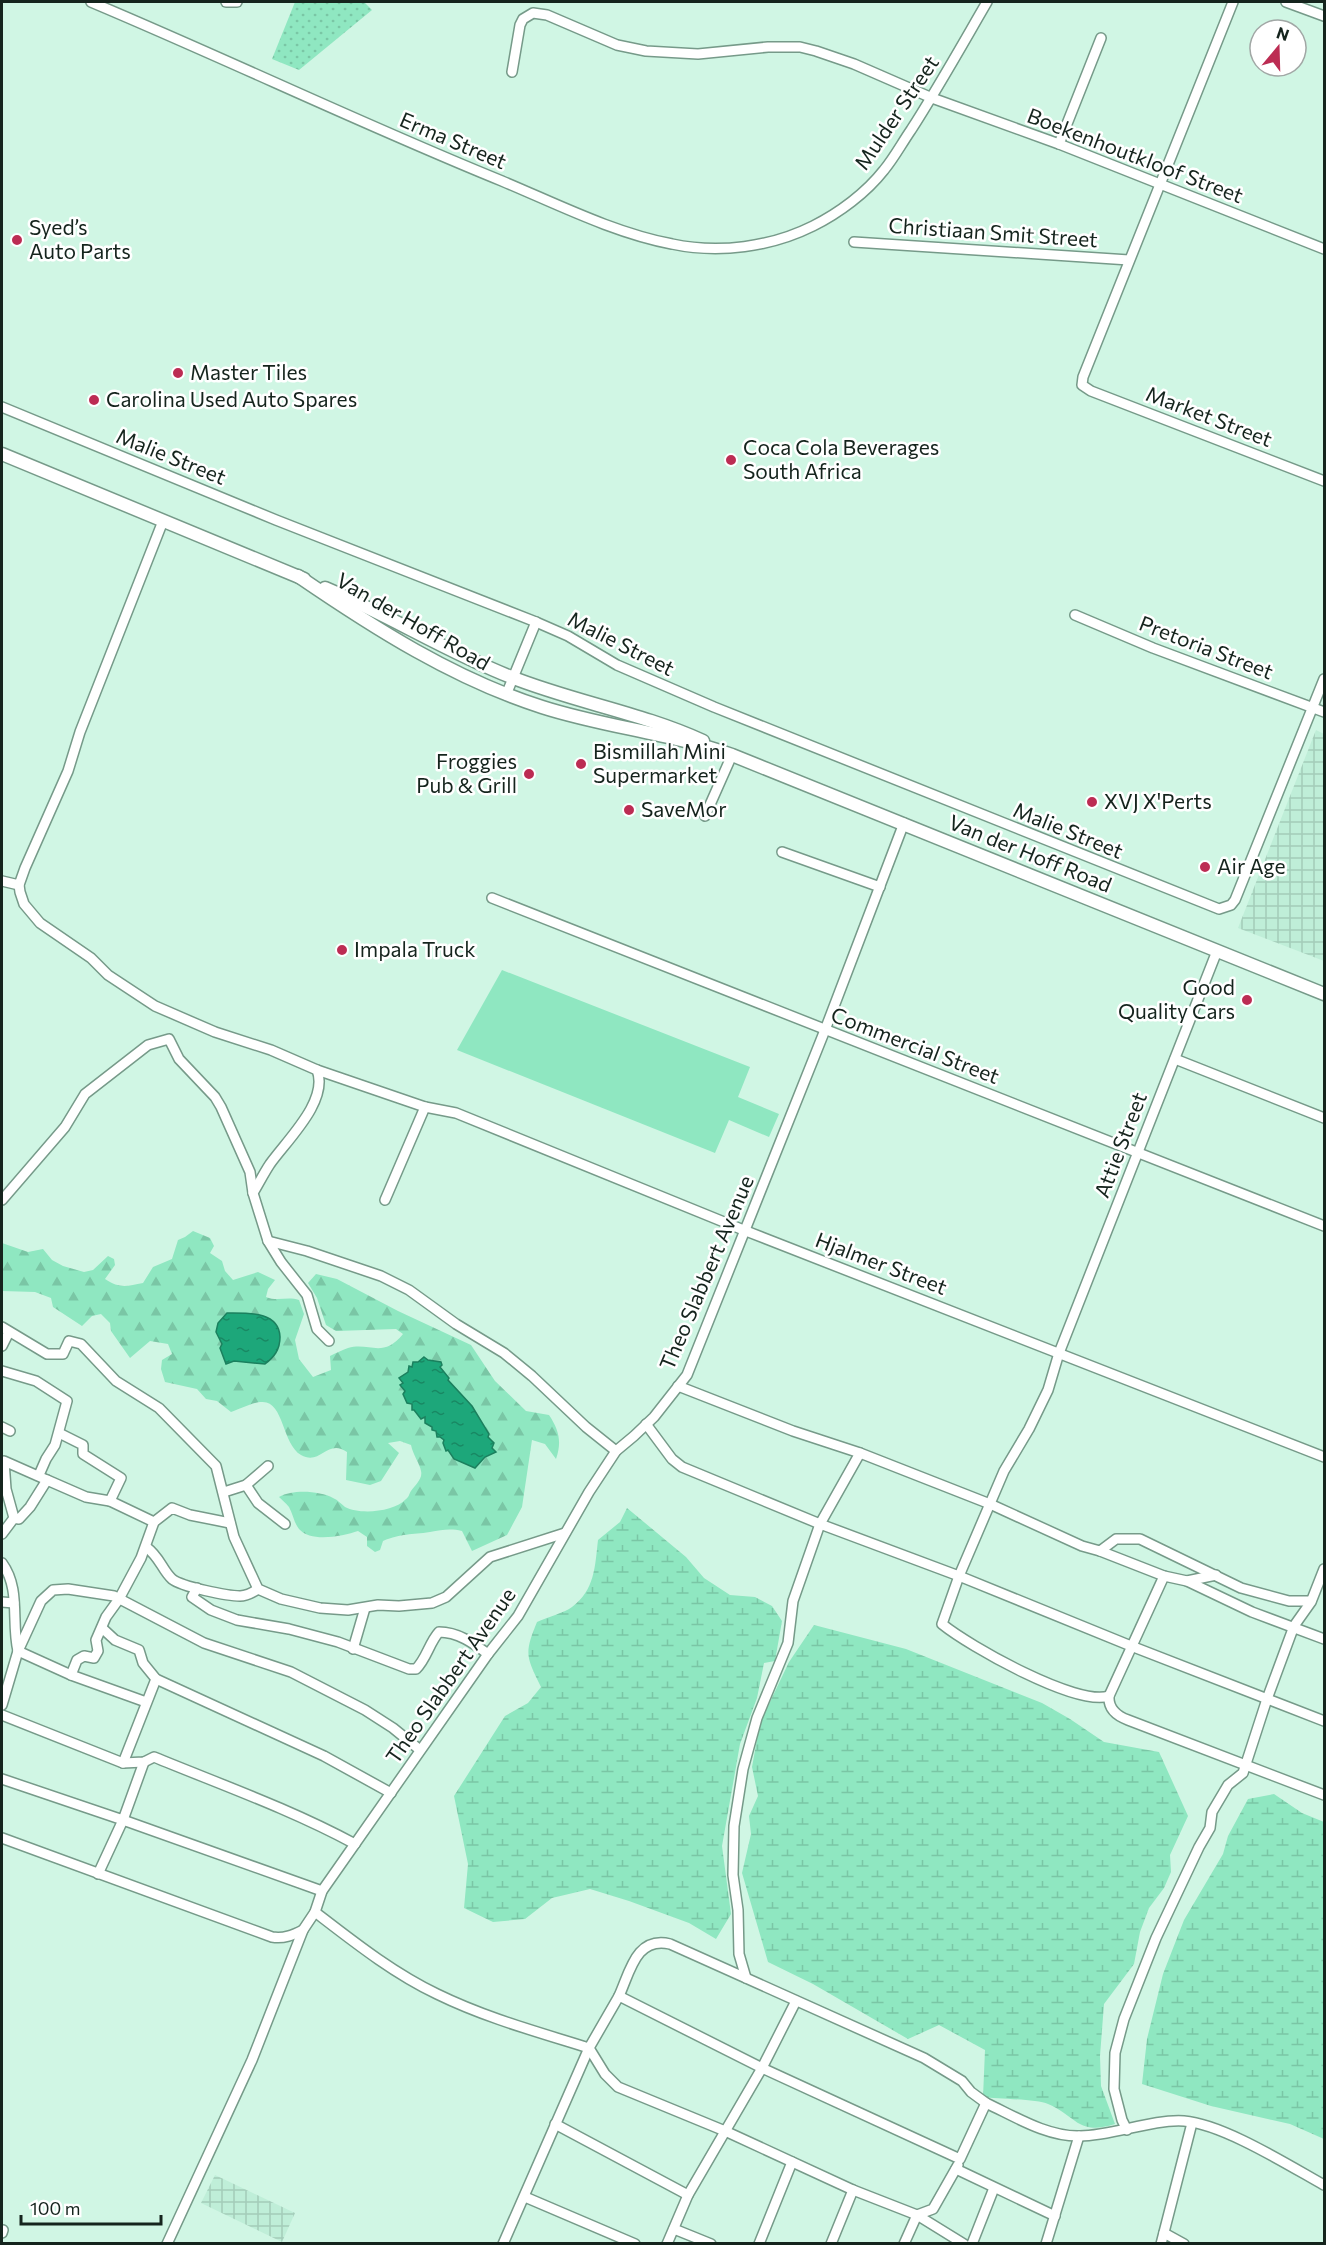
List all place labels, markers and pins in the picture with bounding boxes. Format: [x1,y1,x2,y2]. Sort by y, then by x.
place label: Syed’s Auto Parts [29,214,131,263]
marker: Syed’s Auto Parts [10,233,24,247]
place label: Master Tiles [190,359,307,384]
marker: Master Tiles [171,366,185,380]
place label: Carolina Used Auto Spares [106,386,357,411]
marker: Carolina Used Auto Spares [87,393,101,407]
place label: Coca Cola Beverages South Africa [743,434,939,483]
marker: Coca Cola Beverages South Africa [724,453,738,467]
place label: Bismillah Mini Supermarket [593,738,726,787]
place label: Froggies Pub & Grill [416,748,517,797]
marker: Bismillah Mini Supermarket [574,757,588,771]
marker: Froggies Pub & Grill [522,767,536,781]
place label: XVJ X'Perts [1104,788,1212,813]
marker: XVJ X'Perts [1085,795,1099,809]
place label: SaveMor [641,796,727,821]
marker: SaveMor [622,803,636,817]
place label: Air Age [1217,853,1286,878]
marker: Air Age [1198,860,1212,874]
place label: Impala Truck [354,936,476,961]
marker: Impala Truck [335,943,349,957]
place label: Good Quality Cars [1118,974,1235,1023]
marker: Good Quality Cars [1240,993,1254,1007]

